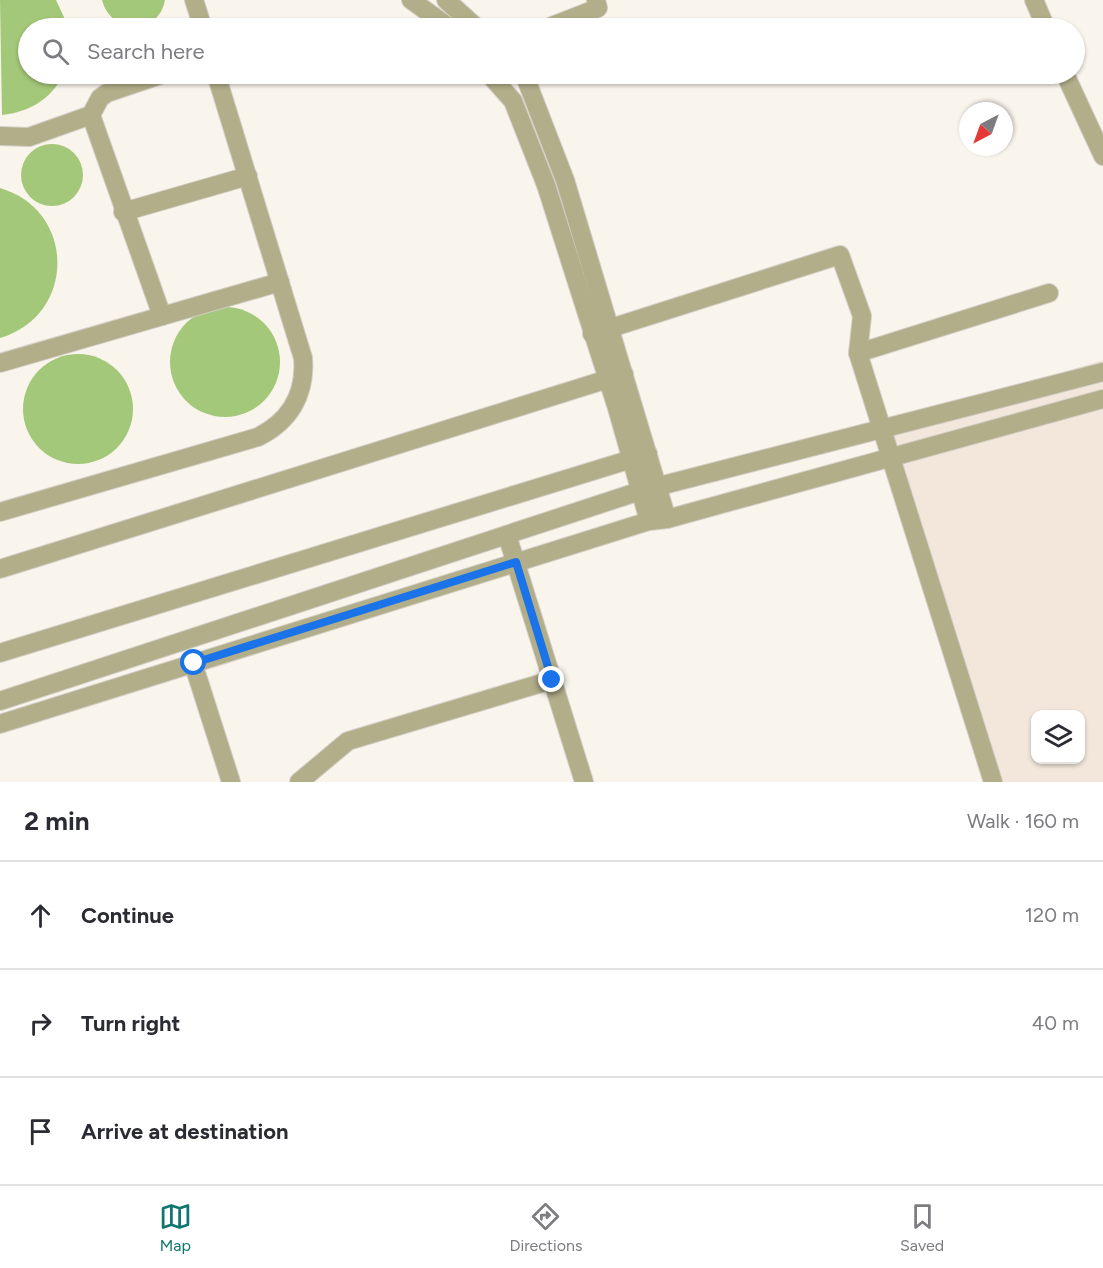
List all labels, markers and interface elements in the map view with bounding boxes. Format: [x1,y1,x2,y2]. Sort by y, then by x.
search box [18,18,1085,84]
icon: search [39,35,72,68]
text: Search here [87,38,205,65]
north arrow [959,102,1013,156]
route start [180,649,206,675]
route end [538,666,564,692]
map controls [1031,710,1085,764]
button: layers [1031,710,1085,764]
text: 2 min [24,805,90,837]
text: Walk · 160 m [967,809,1079,833]
icon: ahead [24,899,57,932]
text: Continue [81,902,174,929]
text: 120 m [1025,903,1079,927]
icon: right [24,1007,57,1040]
text: Turn right [81,1010,180,1037]
text: 40 m [1032,1011,1079,1035]
icon: arrive [24,1115,57,1148]
text: Arrive at destination [81,1118,289,1145]
tab: Map [159,1200,192,1255]
tab: Directions [509,1200,582,1255]
tab: Saved [900,1200,944,1255]

